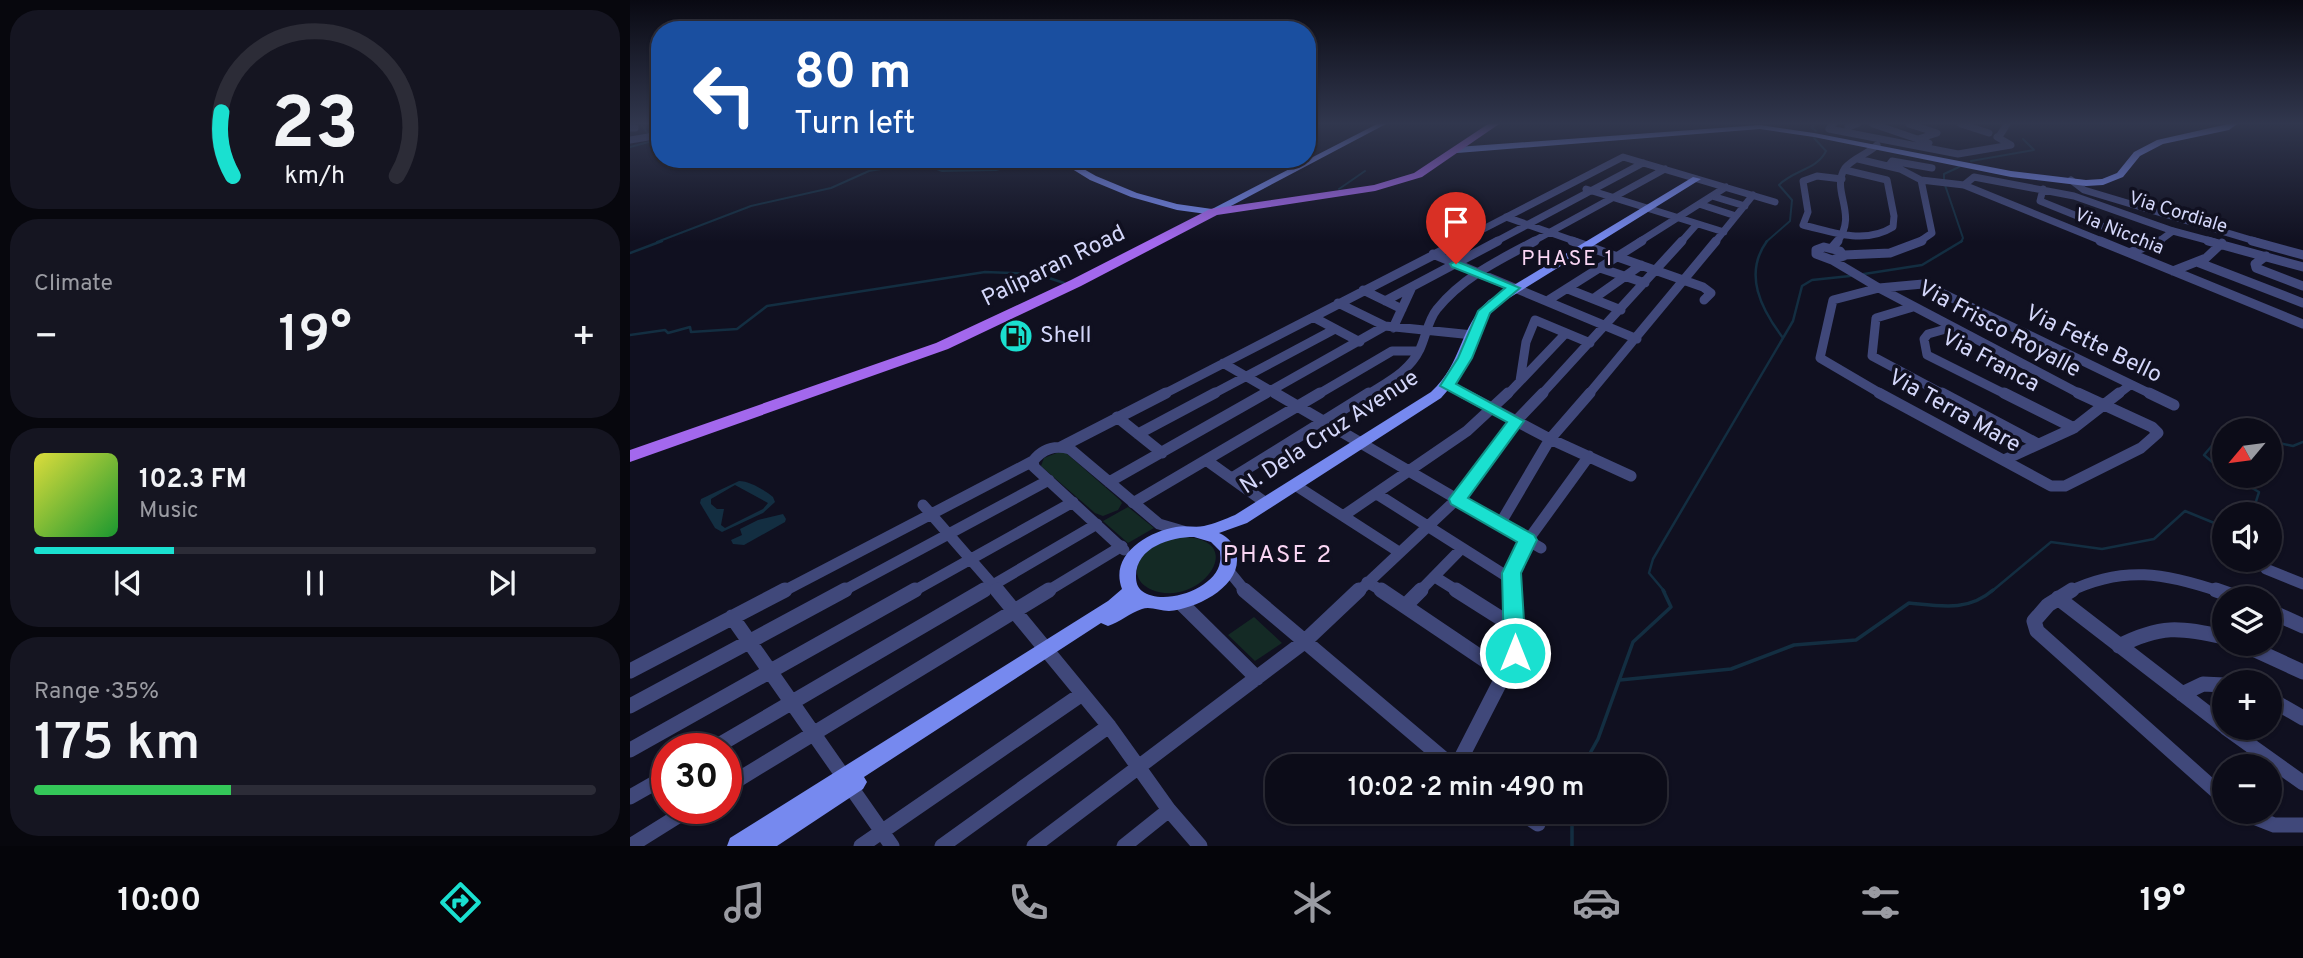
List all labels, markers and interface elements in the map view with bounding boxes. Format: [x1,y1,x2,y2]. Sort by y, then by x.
text: 80 m [794,44,911,106]
icon: left [679,49,770,140]
text: 23 [271,82,359,174]
text: Turn left [794,105,915,145]
text: km/h [285,160,345,192]
street label: Via Cordiale [2126,187,2230,239]
pin [1426,192,1486,264]
icon: arrive [1437,203,1475,241]
street label: Via Nicchia [2071,203,2167,261]
street label: Paliparan Road [977,220,1131,314]
district label: PHASE 1 [1521,246,1615,273]
text: Climate [34,270,113,299]
street label: Via Frisco Royalle [1913,275,2085,385]
street label: Via Fette Bello [2020,299,2166,391]
text: 19° [278,304,352,370]
text: − [34,314,59,363]
text: + [571,314,596,363]
fuel station icon: Shell [997,317,1035,355]
place label: Shell [1040,322,1092,351]
street label: Via Franca [1936,324,2044,400]
street label: N. Dela Cruz Avenue [1235,364,1425,502]
street label: Via Terra Mare [1883,364,2025,460]
north arrow [2212,418,2282,488]
map controls [2212,418,2282,824]
text: 102.3 FM [139,464,247,497]
text: Music [139,497,199,526]
button: sound [2212,502,2282,572]
district label: PHASE 2 [1223,541,1333,571]
icon: previous [109,564,147,602]
icon: pause [296,564,334,602]
icon: next [483,564,521,602]
button: layers [2212,586,2282,656]
position arrow [1478,616,1552,690]
button: + [2212,670,2282,740]
text: Range · 35% [34,678,159,707]
text: 175 km [34,712,200,778]
speed limit sign: 30 [651,733,742,824]
button: − [2212,754,2282,824]
text: 10:02 · 2 min · 490 m [1348,772,1584,805]
icon: directions [436,878,485,927]
icon: music [720,878,769,927]
icon: phone [1004,878,1053,927]
icon: climate [1288,878,1337,927]
icon: car [1572,878,1621,927]
icon: filters [1856,878,1905,927]
text: 10:00 [117,882,201,922]
text: 19° [2140,882,2186,922]

